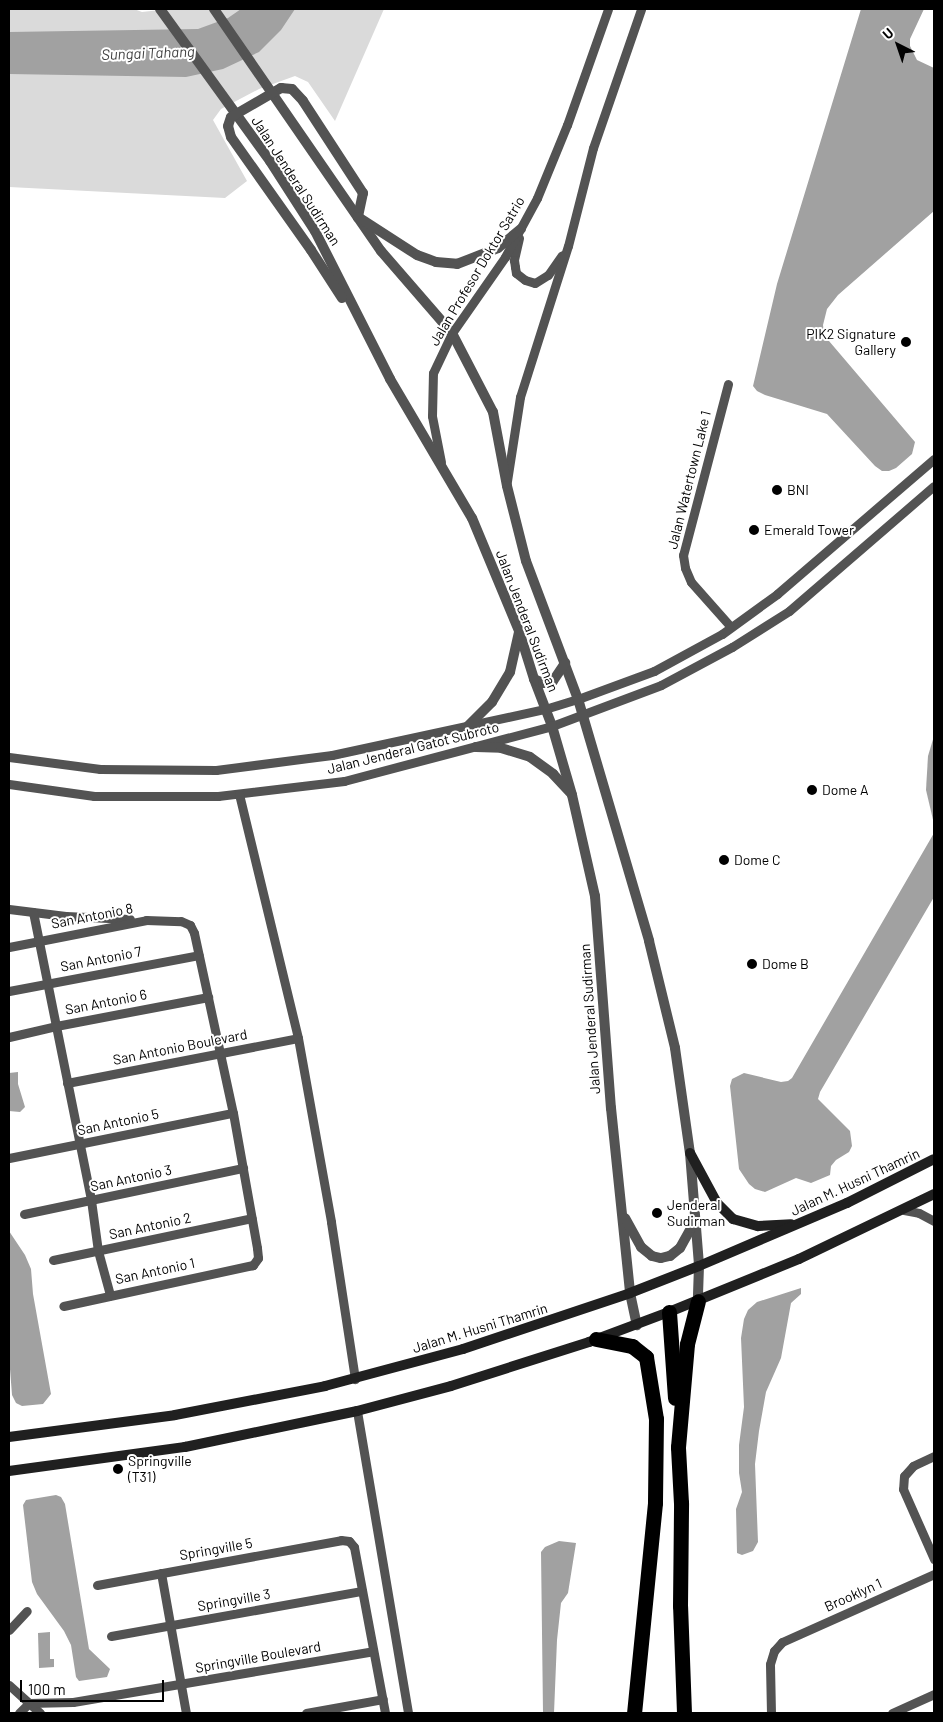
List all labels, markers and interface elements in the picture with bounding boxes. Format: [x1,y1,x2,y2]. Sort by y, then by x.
north arrow [873,20,923,70]
text: U [879,24,897,43]
water label: Sungai Tahang [101,42,195,64]
street label: Jalan Jenderal Sudirman [248,113,344,249]
street label: Jalan Profesor Doktor Satrio [426,193,528,349]
place label: PIK2 Signature Gallery [806,326,896,358]
marker: PIK2 Signature Gallery [900,336,912,348]
street label: Jalan Watertown Lake 1 [664,409,714,551]
place label: BNI [787,482,809,498]
marker: BNI [771,484,783,496]
place label: Emerald Tower [764,522,854,538]
marker: Emerald Tower [748,524,760,536]
street label: Jalan Jenderal Sudirman [492,548,562,694]
street label: Jalan Jenderal Gatot Subroto [325,718,501,778]
place label: Dome A [822,782,869,798]
marker: Dome A [806,784,818,796]
place label: Dome C [734,852,781,868]
marker: Dome C [718,854,730,866]
street label: San Antonio 8 [50,900,134,932]
street label: San Antonio 7 [59,943,143,975]
street label: Jalan Jenderal Sudirman [576,943,604,1095]
place label: Dome B [762,956,809,972]
marker: Dome B [746,958,758,970]
street label: San Antonio 6 [64,986,148,1018]
street label: San Antonio Boulevard [111,1026,249,1068]
street label: San Antonio 5 [76,1105,160,1139]
street label: Jalan M. Husni Thamrin [788,1145,922,1219]
street label: San Antonio 3 [89,1161,173,1195]
place label: Jenderal Sudirman [667,1197,725,1230]
marker: Jenderal Sudirman [651,1207,663,1219]
street label: San Antonio 2 [108,1209,192,1243]
street label: San Antonio 1 [114,1254,196,1288]
street label: Jalan M. Husni Thamrin [410,1299,550,1357]
place label: Springville (T31) [128,1453,192,1485]
marker: Springville (T31) [112,1463,124,1475]
street label: Springville 5 [178,1534,254,1564]
street label: Brooklyn 1 [822,1575,884,1615]
street label: Springville 3 [196,1585,272,1615]
street label: Springville Boulevard [194,1638,322,1676]
scale bar [22,1670,166,1702]
text: 100 m [28,1680,66,1698]

